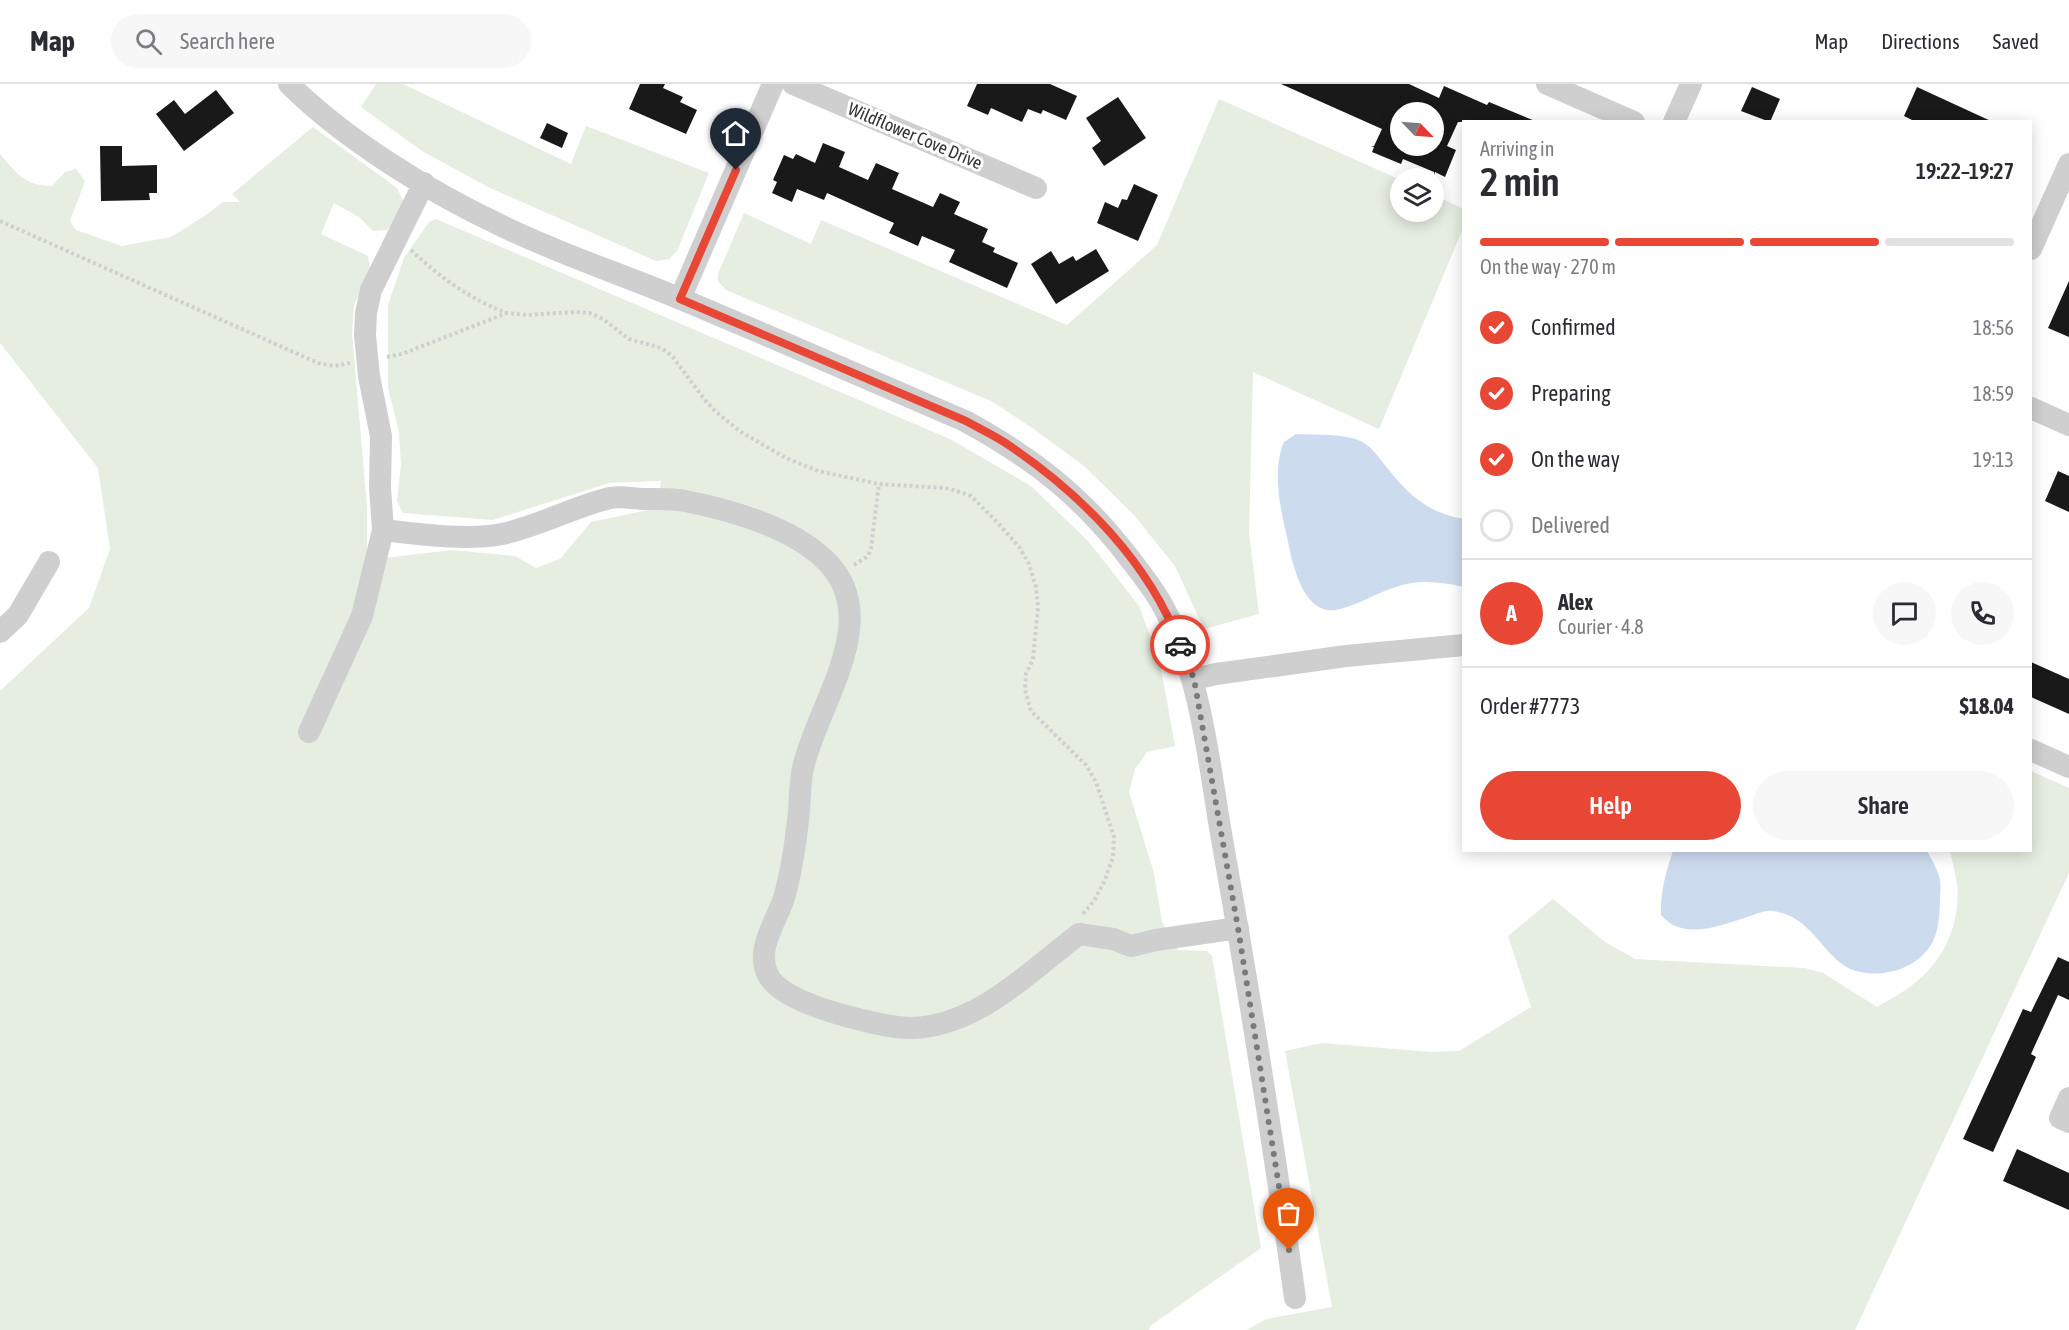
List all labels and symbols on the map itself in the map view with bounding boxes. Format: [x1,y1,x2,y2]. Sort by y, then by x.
street label: Wildflower Cove Drive [845,98,986,173]
north arrow [1390,102,1444,156]
pin [710,108,761,170]
courier [1150,615,1210,675]
pin [1263,1188,1314,1250]

